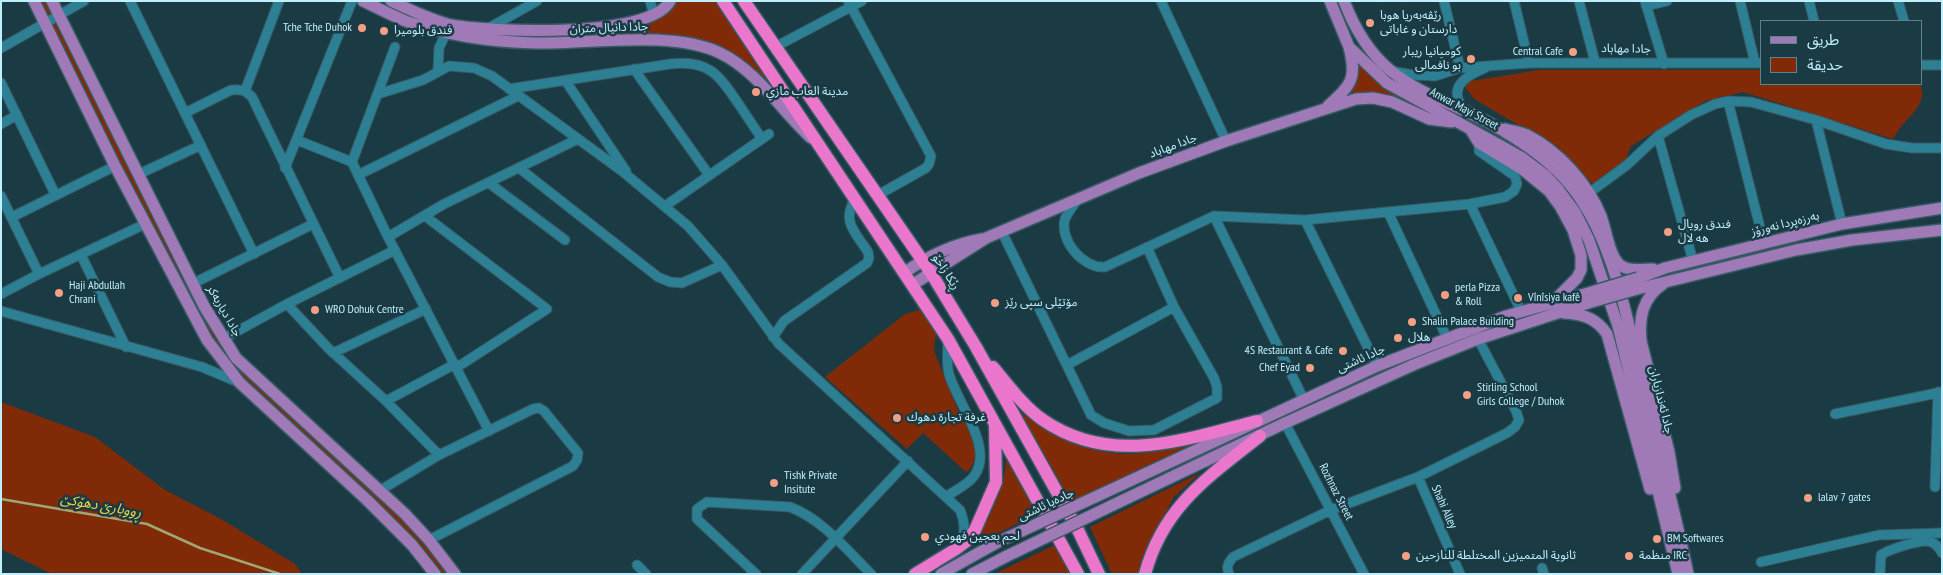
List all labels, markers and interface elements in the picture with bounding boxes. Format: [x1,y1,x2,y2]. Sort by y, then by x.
place label: رێڤەبەريا ھوبا دارستان و غاباتى [1380,9,1457,37]
marker: رێڤەبەريا ھوبا دارستان و غاباتى [1364,17,1376,29]
street label: جادا دانيال متران [569,19,649,37]
legend [1760,20,1923,85]
place label: Tche Tche Duhok [283,21,352,35]
marker: Tche Tche Duhok [356,22,368,34]
place label: فندق بلوميرا [394,24,452,38]
marker: فندق بلوميرا [378,25,390,37]
text: طريق [1807,30,1839,49]
street label: جادا مهاباد [1601,41,1651,57]
place label: كومپانيا ريبار بو نافمالى [1403,45,1461,73]
place label: Central Cafe [1513,45,1563,59]
marker: Central Cafe [1567,46,1579,58]
marker: كومپانيا ريبار بو نافمالى [1465,53,1477,65]
text: حديقة [1807,55,1843,74]
place label: مدينة العاب مازي [766,85,848,99]
street label: Anwar Mayi Street [1427,85,1501,133]
marker: مدينة العاب مازي [750,86,762,98]
street label: جادا مهاباد [1147,131,1199,161]
street label: بەرزەپردا نەورۆز [1749,209,1821,239]
place label: فندق رويال هه لال [1678,218,1731,246]
marker: فندق رويال هه لال [1662,226,1674,238]
street label: ڕێکا زاخۆ [929,252,963,292]
place label: Haji Abdullah Chrani [69,279,125,307]
place label: perla Pizza & Roll [1455,281,1500,309]
street label: جادا دیاربه‌كر [203,283,245,339]
marker: Haji Abdullah Chrani [53,287,65,299]
marker: perla Pizza & Roll [1439,289,1451,301]
place label: Vînîsiya kafê [1528,291,1580,305]
marker: Vînîsiya kafê [1512,292,1524,304]
place label: مۆتێلی سپی رێز [1005,296,1078,310]
marker: مۆتێلی سپی رێز [989,297,1001,309]
place label: WRO Dohuk Centre [325,303,404,317]
marker: WRO Dohuk Centre [309,304,321,316]
place label: Shalin Palace Building [1422,315,1514,329]
marker: Shalin Palace Building [1406,316,1418,328]
place label: هلال [1408,331,1430,345]
marker: هلال [1392,332,1404,344]
street label: جادا ئاشتی [1335,342,1387,376]
place label: 4S Restaurant & Cafe [1245,344,1333,358]
marker: 4S Restaurant & Cafe [1337,345,1349,357]
place label: Chef Eyad [1259,361,1300,375]
marker: Chef Eyad [1304,362,1316,374]
street label: جادا ئەندازیاران [1646,365,1676,435]
place label: Stirling School Girls College / Duhok [1477,381,1564,409]
marker: Stirling School Girls College / Duhok [1461,389,1473,401]
place label: غرفة تجارة دهوك [907,411,986,425]
marker: غرفة تجارة دهوك [891,412,903,424]
street label: Rozhnaz Street [1316,461,1356,523]
place label: Tishk Private Insitute [784,469,837,497]
marker: Tishk Private Insitute [768,477,780,489]
street label: Shahi Alley [1428,483,1460,531]
street label: جادەیا ئاشتی [1016,486,1076,524]
water label: ڕووبارێ دهۆكێ [59,491,143,521]
place label: lalav 7 gates [1818,491,1871,505]
marker: lalav 7 gates [1802,492,1814,504]
place label: لحم بعجين فهودي [935,530,1020,544]
marker: لحم بعجين فهودي [919,531,931,543]
place label: BM Softwares [1667,532,1723,546]
marker: BM Softwares [1651,533,1663,545]
place label: ثانوية المتميزين المختلطة للنازحين [1416,549,1576,563]
place label: منظمة IRC [1639,549,1687,563]
marker: ثانوية المتميزين المختلطة للنازحين [1400,550,1412,562]
marker: منظمة IRC [1623,550,1635,562]

